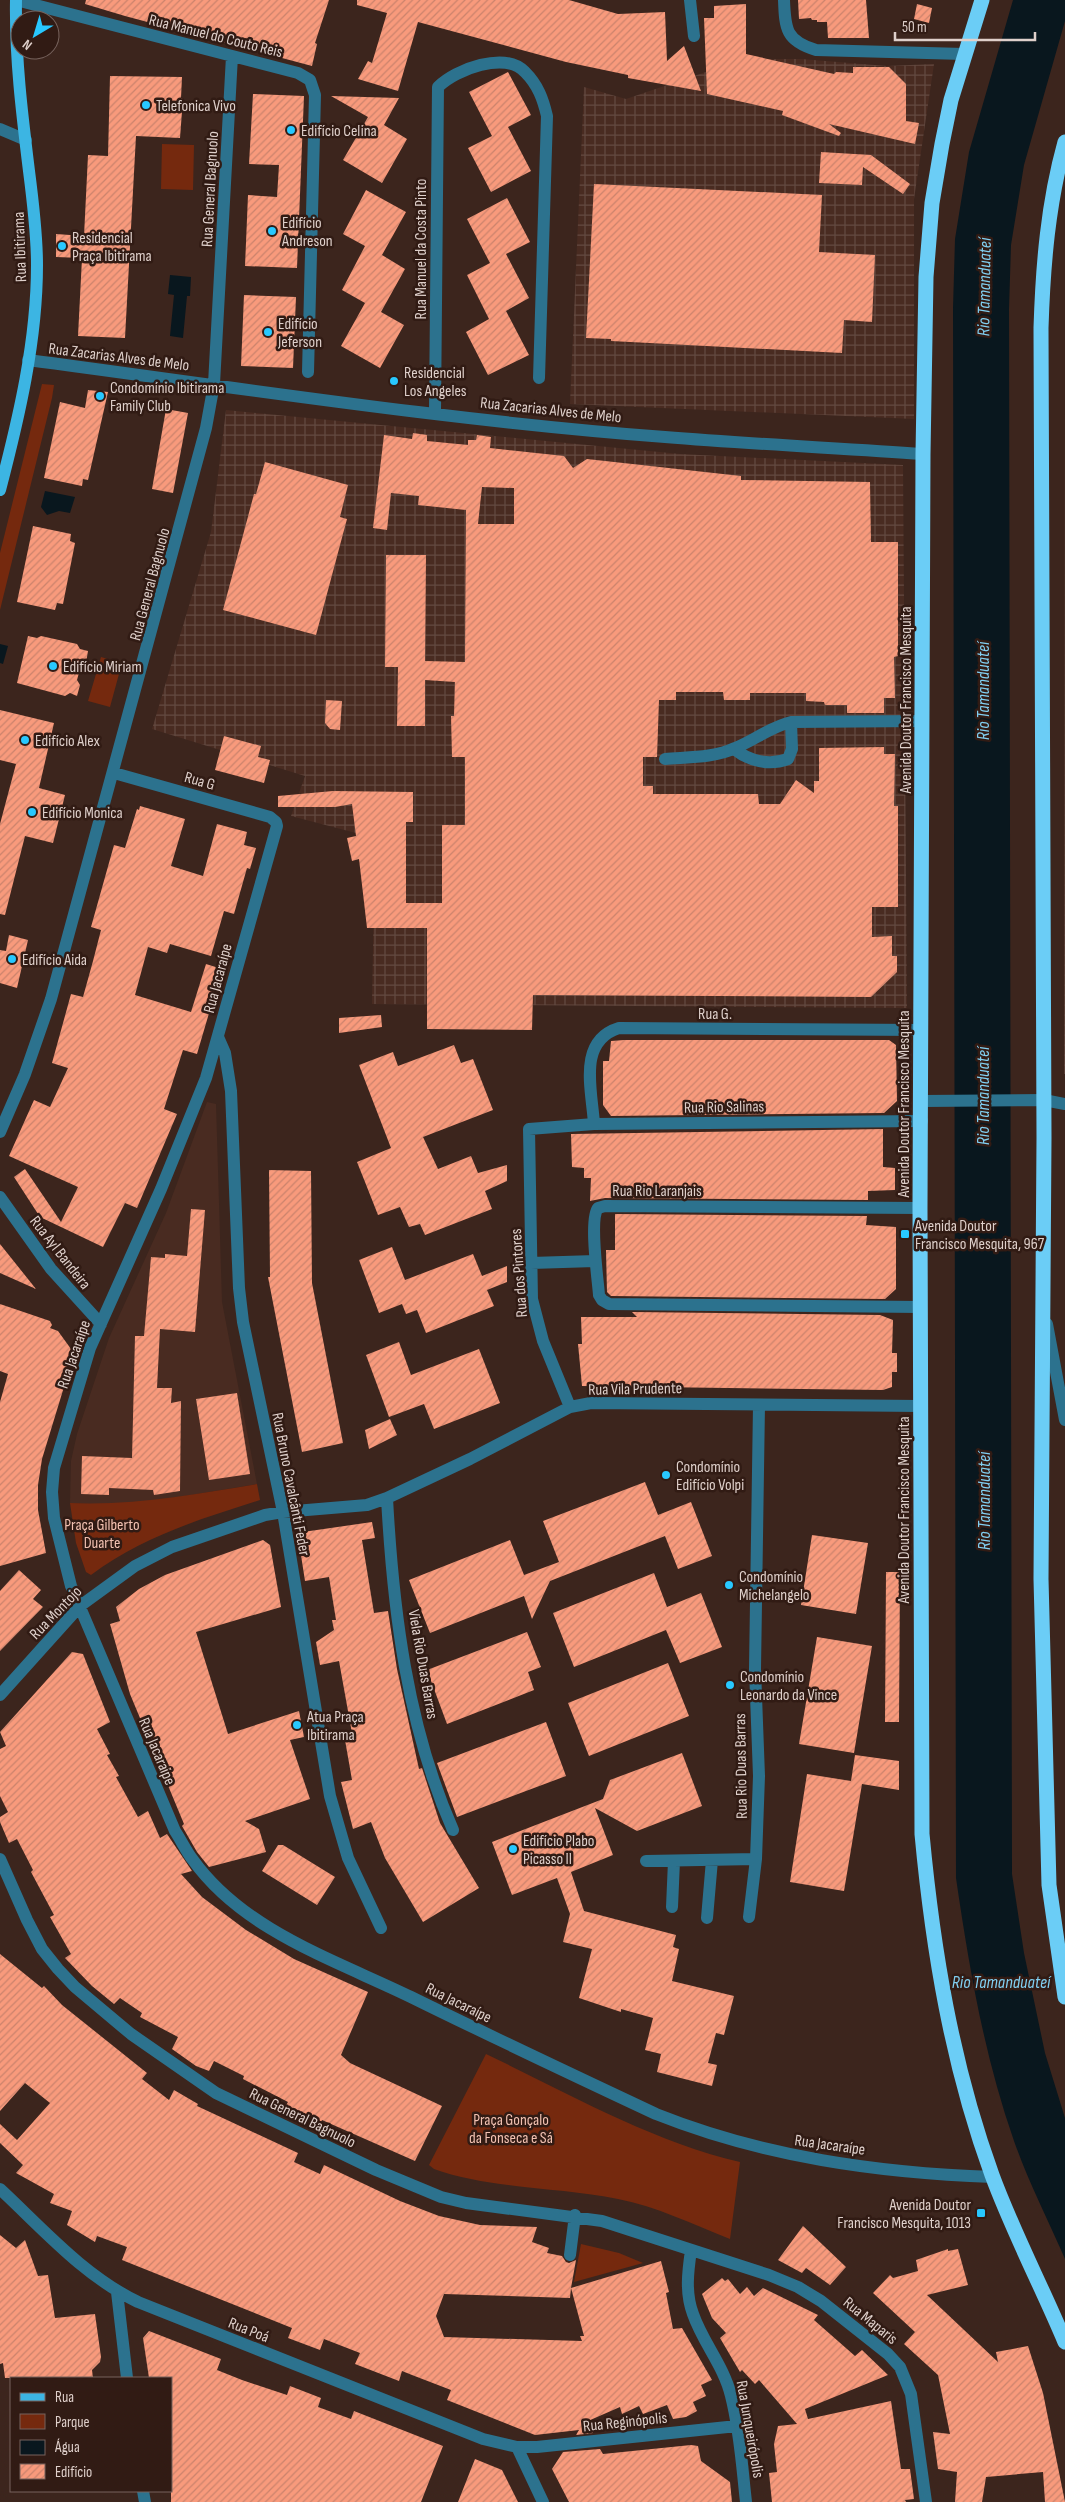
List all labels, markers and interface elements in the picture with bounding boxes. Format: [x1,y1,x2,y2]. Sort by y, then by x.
north arrow [10,10,60,60]
scale bar [895,10,1035,42]
street label: Rua Manuel do Couto Reis [147,11,285,62]
text: 50 m [902,18,927,37]
text: N [19,36,35,54]
place label: Telefonica Vivo [156,97,236,116]
marker: Telefonica Vivo [140,99,152,111]
place label: Edifício Celina [301,122,377,141]
marker: Edifício Celina [285,124,297,136]
street label: Rua General Bagnuolo [198,131,223,248]
street label: Rua Manuel da Costa Pinto [412,179,431,319]
street label: Rua Ibitirama [10,211,31,282]
place label: Edifício Andreson [281,214,333,251]
marker: Edifício Andreson [266,225,278,237]
place label: Residencial Praça Ibitirama [72,229,152,266]
water label: Rio Tamanduateí [973,236,996,336]
marker: Residencial Praça Ibitirama [56,240,68,252]
place label: Edifício Jeferson [277,315,322,352]
marker: Edifício Jeferson [262,326,274,338]
street label: Rua Zacarias Alves de Melo [47,339,190,376]
place label: Residencial Los Angeles [404,364,467,401]
marker: Residencial Los Angeles [388,375,400,387]
place label: Condomínio Ibitirama Family Club [110,379,224,416]
marker: Condomínio Ibitirama Family Club [94,390,106,402]
street label: Rua Zacarias Alves de Melo [479,394,622,427]
street label: Rua General Bagnuolo [126,526,175,643]
street label: Avenida Doutor Francisco Mesquita [897,606,916,795]
water label: Rio Tamanduateí [973,640,994,740]
place label: Edifício Miriam [63,658,142,677]
marker: Edifício Miriam [47,660,59,672]
place label: Edifício Alex [35,732,100,751]
marker: Edifício Alex [19,734,31,746]
street label: Rua G [182,768,217,795]
place label: Edifício Monica [42,804,123,823]
marker: Edifício Monica [26,806,38,818]
street label: Rua Jacaraípe [200,942,237,1015]
place label: Edifício Aida [22,951,87,970]
marker: Edifício Aida [6,953,18,965]
street label: Rua G. [698,1005,732,1024]
street label: Avenida Doutor Francisco Mesquita [895,1010,914,1199]
water label: Rio Tamanduateí [973,1045,994,1145]
street label: Rua Rio Salinas [684,1097,765,1118]
street label: Rua Rio Laranjais [612,1182,702,1201]
street label: Rua Ayl Bandeira [25,1212,94,1293]
place label: Avenida Doutor Francisco Mesquita, 967 [914,1217,1045,1254]
street label: Rua dos Pintores [507,1228,532,1318]
marker: Avenida Doutor Francisco Mesquita, 967 [899,1228,911,1240]
street label: Rua Jacaraípe [54,1318,95,1391]
street label: Rua Vila Prudente [588,1379,682,1400]
street label: Rua Bruno Cavalcânti Feder [267,1411,314,1558]
street label: Avenida Doutor Francisco Mesquita [895,1416,914,1605]
water label: Rio Tamanduateí [974,1450,995,1550]
place label: Condomínio Edifício Volpi [676,1458,744,1495]
marker: Condomínio Edifício Volpi [660,1469,672,1481]
park label: Praça Gilberto Duarte [64,1516,140,1553]
place label: Condomínio Michelangelo [739,1568,810,1605]
marker: Condomínio Michelangelo [723,1579,735,1591]
street label: Rua Montojo [26,1582,86,1644]
street label: Viela Rio Duas Barras [404,1608,442,1721]
place label: Condomínio Leonardo da Vince [740,1668,837,1705]
marker: Condomínio Leonardo da Vince [724,1679,736,1691]
place label: Atua Praça Ibitirama [306,1708,364,1745]
street label: Rua Rio Duas Barras [731,1713,752,1819]
street label: Rua Jacaraípe [134,1715,179,1788]
marker: Atua Praça Ibitirama [291,1719,303,1731]
place label: Edifício Plabo Picasso II [523,1832,594,1869]
marker: Edifício Plabo Picasso II [507,1843,519,1855]
water label: Rio Tamanduateí [952,1972,1052,1993]
street label: Rua Jacaraípe [422,1979,494,2027]
street label: Rua General Bagnuolo [246,2084,359,2152]
park label: Praça Gonçalo da Fonseca e Sá [469,2111,553,2148]
street label: Rua Jacaraípe [793,2131,866,2160]
place label: Avenida Doutor Francisco Mesquita, 1013 [837,2196,971,2233]
marker: Avenida Doutor Francisco Mesquita, 1013 [975,2207,987,2219]
street label: Rua Maparis [839,2293,901,2349]
street label: Rua Poá [225,2314,272,2347]
legend [10,2377,172,2492]
street label: Rua Junqueirópolis [732,2379,767,2480]
text: Rua [55,2388,74,2407]
street label: Rua Reginópolis [582,2409,668,2436]
text: Parque [55,2413,90,2432]
text: Água [54,2438,80,2457]
text: Edifício [55,2463,92,2482]

